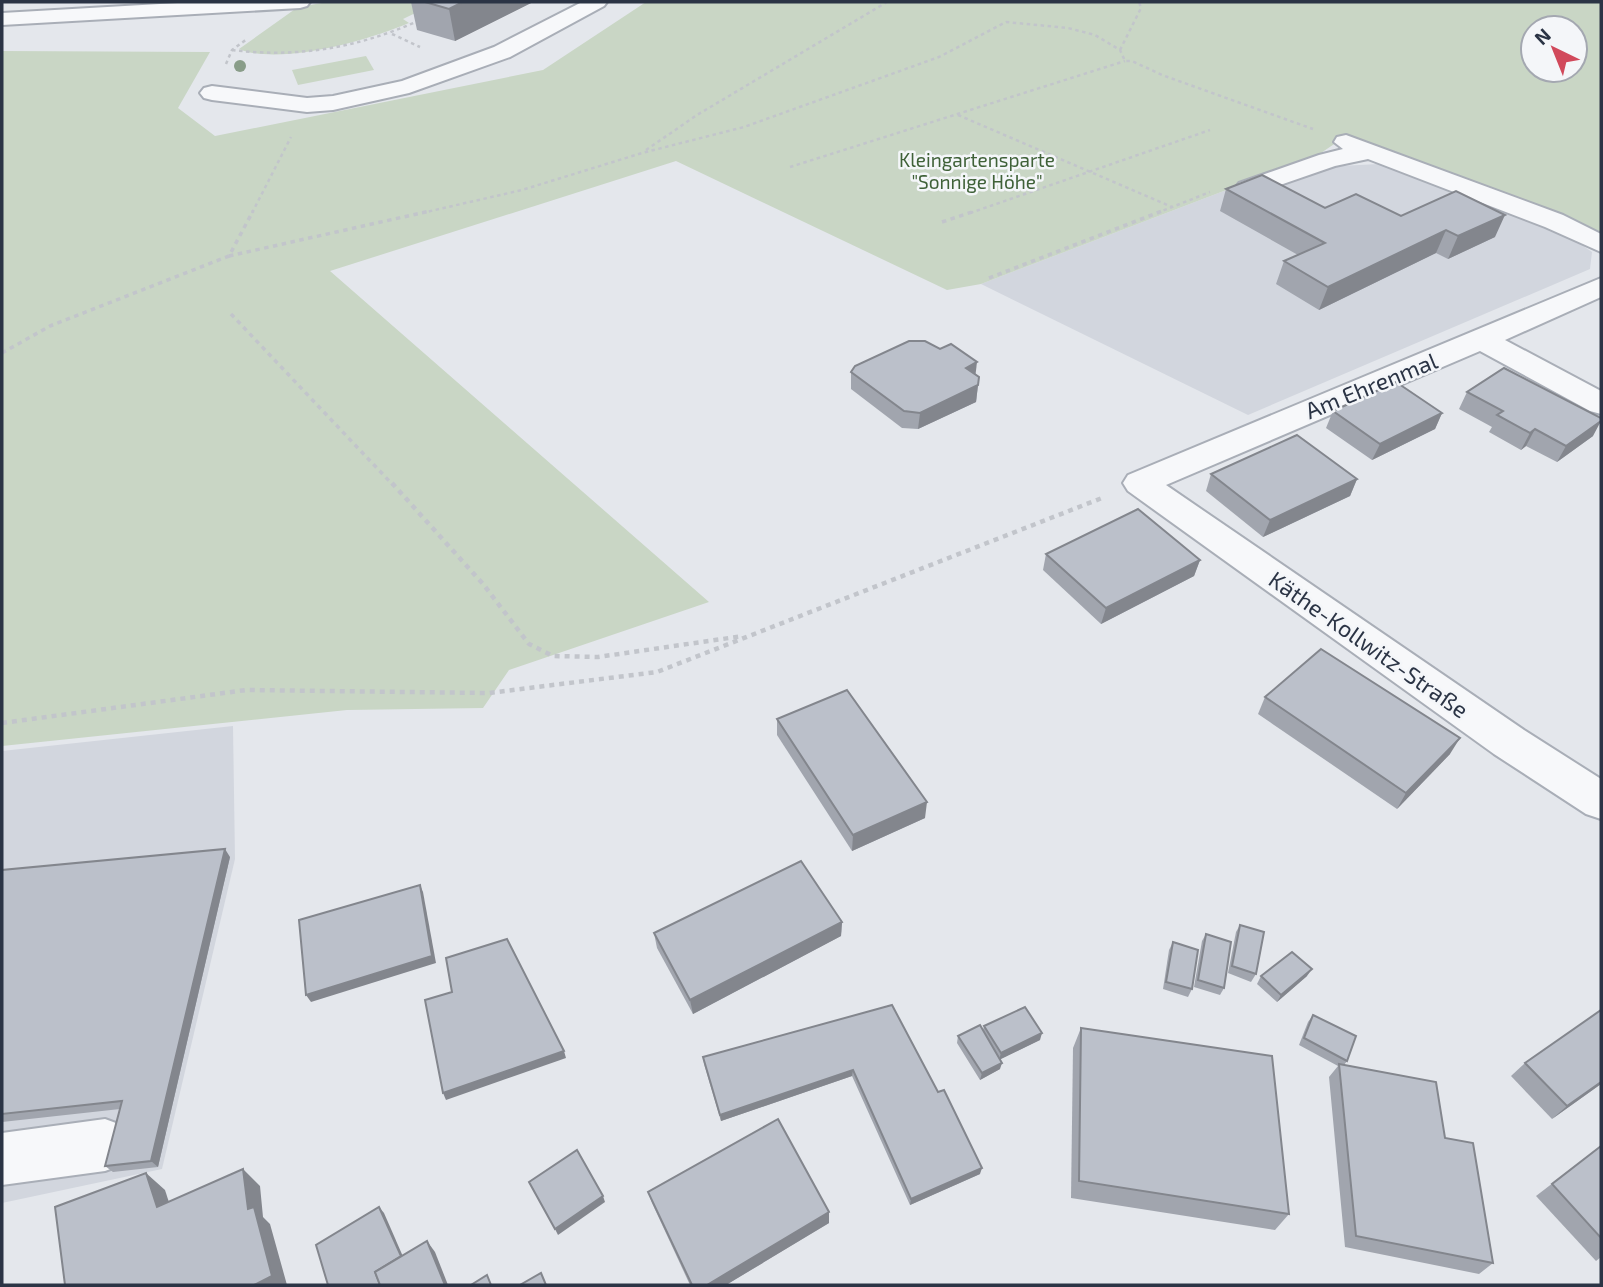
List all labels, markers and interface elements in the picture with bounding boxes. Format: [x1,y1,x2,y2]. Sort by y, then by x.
north arrow [1519,14,1589,84]
text: N [1529,23,1555,49]
park label: Kleingartensparte "Sonnige Höhe" [899,148,1055,193]
street label: Am Ehrenmal [1301,346,1441,424]
street label: Käthe-Kollwitz-Straße [1264,565,1474,723]

